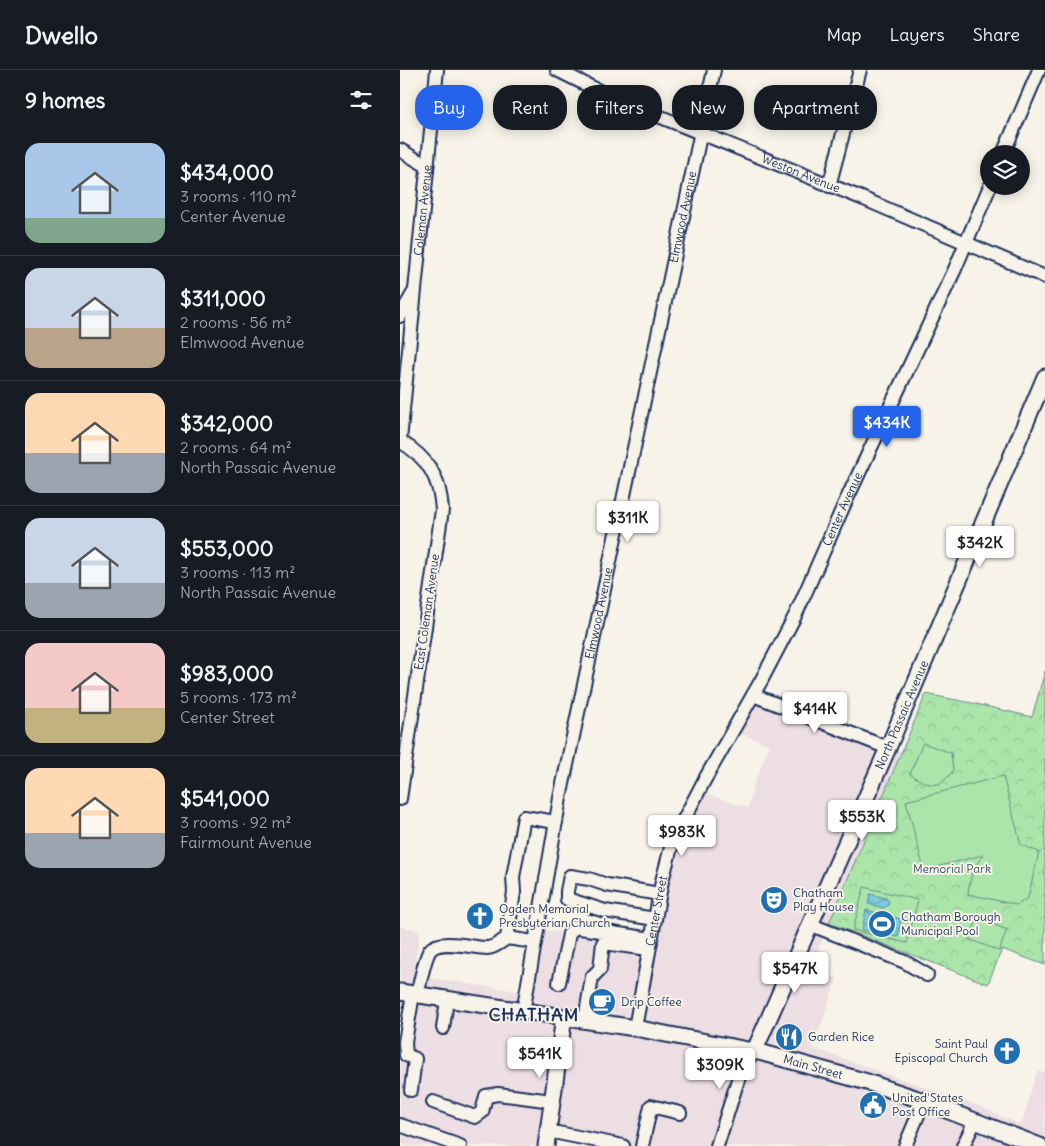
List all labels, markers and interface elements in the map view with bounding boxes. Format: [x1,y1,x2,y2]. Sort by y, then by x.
text: Dwello [25,20,98,50]
text: Map [826,23,861,46]
text: Layers [889,23,945,46]
text: Share [973,23,1020,46]
chip: Buy [415,85,483,130]
chip: Rent [493,85,567,130]
chip: Filters [577,85,662,130]
chip: New [672,85,744,130]
chip: Apartment [754,85,877,130]
icon: filters [347,86,375,114]
text: 9 homes [25,87,105,114]
map controls [980,145,1030,195]
button: layers [980,145,1030,195]
street label: Weston Avenue [760,150,842,196]
text: $434,000 [180,159,274,186]
icon: home [65,163,125,223]
street label: Coleman Avenue [410,164,434,256]
street label: Elmwood Avenue [665,170,699,264]
text: 3 rooms · 110 m² [180,186,297,206]
text: Center Avenue [180,206,286,226]
text: $311,000 [180,285,266,312]
icon: home [65,288,125,348]
text: 2 rooms · 56 m² [180,312,292,332]
text: Elmwood Avenue [180,332,304,352]
pin: $434K [852,406,922,448]
text: $342,000 [180,410,273,437]
text: $434K [864,412,910,432]
icon: home [65,413,125,473]
text: 2 rooms · 64 m² [180,437,292,457]
text: North Passaic Avenue [180,457,336,477]
street label: Center Avenue [819,470,865,548]
pin: $311K [593,500,663,543]
text: $311K [608,507,648,527]
pin: $342K [945,526,1015,568]
text: $342K [957,532,1003,552]
text: $553,000 [180,535,274,562]
icon: home [65,538,125,598]
street label: East Coleman Avenue [411,553,442,671]
text: 3 rooms · 113 m² [180,562,295,582]
street label: Elmwood Avenue [582,566,616,660]
text: North Passaic Avenue [180,582,336,602]
street label: North Passaic Avenue [871,658,931,772]
text: $983,000 [180,660,274,687]
icon: home [65,663,125,723]
text: 5 rooms · 173 m² [180,687,297,707]
pin: $414K [780,692,850,734]
text: $414K [793,698,837,718]
text: Center Street [180,707,275,727]
text: $541,000 [180,785,270,812]
icon: home [65,788,125,848]
pin: $553K [827,800,897,842]
text: $553K [839,806,885,826]
text: 3 rooms · 92 m² [180,812,292,832]
pin: $983K [647,814,717,857]
text: $983K [659,821,705,841]
text: Fairmount Avenue [180,832,312,852]
park label: Memorial Park [913,861,991,876]
street label: Center Street [642,874,670,947]
theatre icon: Chatham Play House [759,885,789,915]
place label: Chatham Play House [793,885,854,914]
church icon: Ogden Memorial Presbyterian Church [465,901,495,931]
place label: Ogden Memorial Presbyterian Church [499,901,610,930]
sports icon: Chatham Borough Municipal Pool [867,909,897,939]
place label: Chatham Borough Municipal Pool [901,909,1001,938]
pin: $547K [760,952,830,994]
text: $547K [773,958,817,978]
cafe icon: Drip Coffee [587,987,617,1017]
place label: Drip Coffee [621,994,682,1009]
district label: CHATHAM [489,1003,579,1026]
restaurant icon: Garden Rice [774,1022,804,1052]
place label: Garden Rice [808,1029,874,1044]
pin: $541K [505,1036,575,1079]
place label: Saint Paul Episcopal Church [894,1036,988,1065]
church icon: Saint Paul Episcopal Church [992,1036,1022,1066]
text: $541K [518,1043,562,1063]
pin: $309K [685,1048,755,1090]
street label: Main Street [782,1051,845,1082]
text: $309K [696,1054,744,1074]
public building icon: United States Post Office [858,1090,888,1120]
place label: United States Post Office [892,1090,963,1119]

